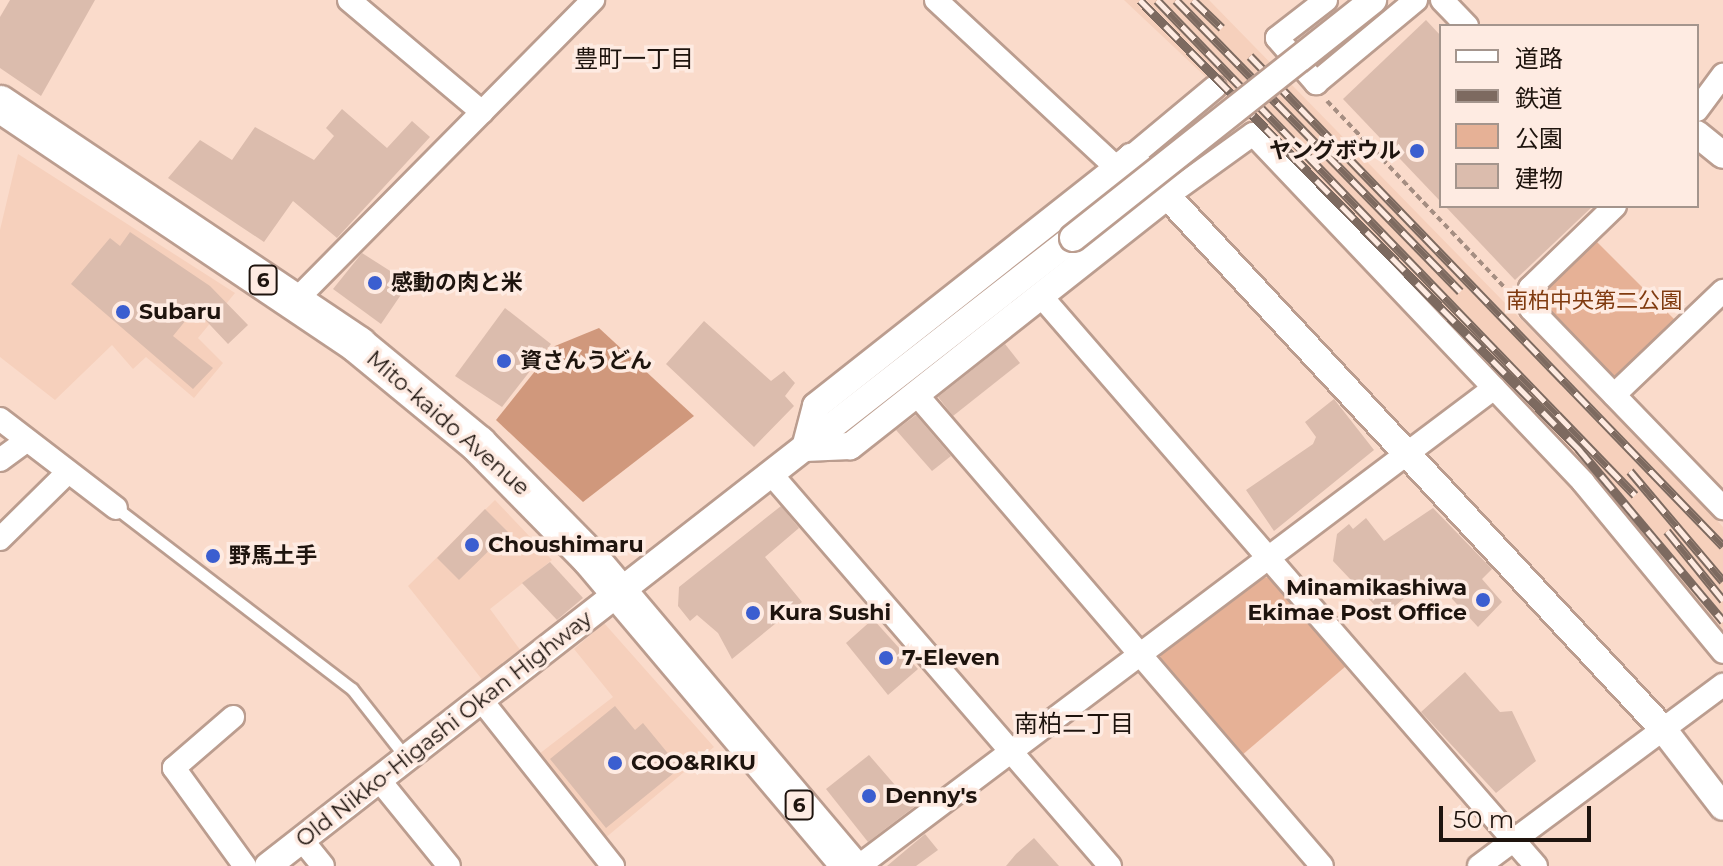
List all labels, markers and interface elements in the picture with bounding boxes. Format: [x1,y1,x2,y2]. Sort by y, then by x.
legend [1439,24,1699,208]
text: 道路 [1515,44,1563,73]
district label: 豊町一丁目 [574,45,694,73]
text: 鉄道 [1515,84,1563,113]
text: 公園 [1515,124,1563,153]
place label: ヤングボウル [1269,138,1401,164]
marker: ヤングボウル [1408,142,1426,160]
text: 建物 [1515,164,1563,193]
road number: 6 [247,264,279,296]
place label: 感動の肉と米 [391,270,523,296]
marker: 感動の肉と米 [366,274,384,292]
park label: 南柏中央第二公園 [1506,288,1682,314]
place label: Subaru [139,299,221,325]
marker: Subaru [114,303,132,321]
street label: Mito-kaido Avenue [361,345,535,501]
place label: 資さんうどん [520,348,652,374]
marker: 資さんうどん [495,352,513,370]
place label: Choushimaru [488,532,643,558]
marker: Choushimaru [463,536,481,554]
place label: 野馬土手 [229,543,317,569]
marker: 野馬土手 [204,547,222,565]
place label: Minamikashiwa Ekimae Post Office [1248,574,1467,626]
marker: Minamikashiwa Ekimae Post Office [1474,591,1492,609]
place label: Kura Sushi [769,600,891,626]
marker: Kura Sushi [744,604,762,622]
street label: Old Nikko-Higashi Okan Highway [291,605,597,853]
place label: 7-Eleven [902,645,1000,671]
marker: 7-Eleven [877,649,895,667]
district label: 南柏二丁目 [1014,710,1134,738]
place label: COO&RIKU [631,750,756,776]
marker: COO&RIKU [606,754,624,772]
place label: Denny's [885,783,977,809]
marker: Denny's [860,787,878,805]
road number: 6 [783,789,815,821]
scale bar [1443,790,1595,840]
text: 50 m [1453,805,1514,834]

